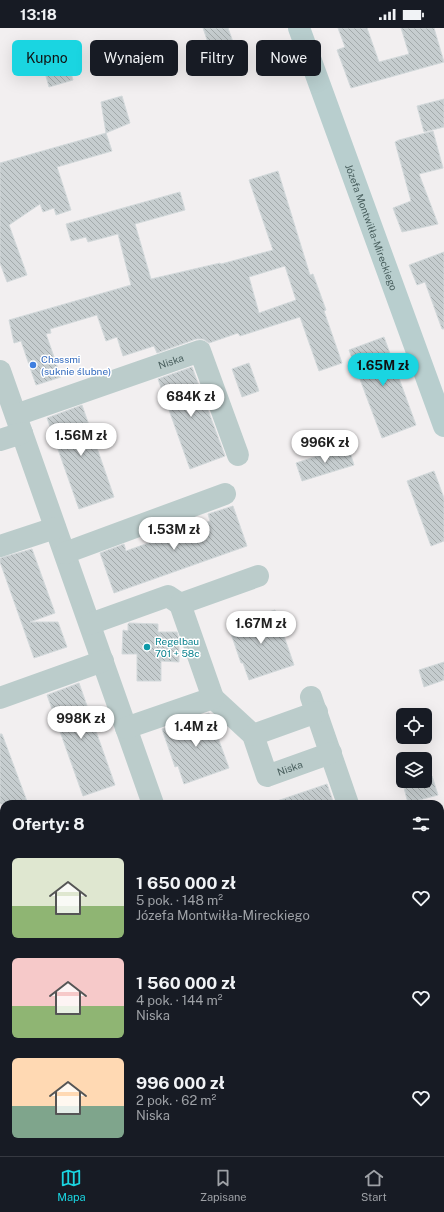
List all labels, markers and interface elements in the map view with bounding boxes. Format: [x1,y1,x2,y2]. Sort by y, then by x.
text: 13:18 [20,6,57,23]
chip: Kupno [12,40,82,76]
chip: Wynajem [90,40,178,76]
chip: Filtry [186,40,248,76]
chip: Nowe [256,40,321,76]
street label: Józefa Montwiłła-Mireckiego [343,162,400,292]
street label: Niska [157,351,185,371]
place label: Chassmi (suknie ślubne) [41,353,111,377]
pin: 1.65M zł [342,353,424,387]
text: 1.65M zł [357,358,409,373]
marker: Chassmi (suknie ślubne) [28,360,38,370]
pin: 684K zł [154,384,228,418]
text: 684K zł [166,389,216,404]
pin: 1.56M zł [40,423,122,457]
text: 1.56M zł [55,428,107,443]
pin: 996K zł [288,430,362,464]
text: 996K zł [300,435,350,450]
pin: 1.53M zł [133,517,215,551]
text: 1.53M zł [148,522,200,537]
pin: 1.67M zł [220,611,302,645]
text: 1.67M zł [235,616,287,631]
place label: Regelbau 701 + 58c [155,635,200,659]
marker: Regelbau 701 + 58c [142,642,152,652]
pin: 998K zł [44,706,118,740]
map controls [396,708,432,788]
button: locate [396,708,432,744]
text: 998K zł [56,711,106,726]
pin: 1.4M zł [159,714,233,748]
text: 1.4M zł [174,719,218,734]
button: layers [396,752,432,788]
street label: Niska [275,758,304,778]
icon: filters [410,813,432,835]
text: Oferty: 8 [12,814,85,834]
text: 1 650 000 zł [136,873,236,893]
icon: home [44,874,92,922]
icon: heart [410,887,432,909]
text: 5 pok. · 148 m² [136,893,223,908]
text: Józefa Montwiłła-Mireckiego [136,908,310,923]
text: 1 560 000 zł [136,973,236,993]
icon: home [44,974,92,1022]
icon: heart [410,987,432,1009]
text: 4 pok. · 144 m² [136,993,223,1008]
text: Niska [136,1008,170,1023]
text: 996 000 zł [136,1073,225,1093]
icon: home [44,1074,92,1122]
icon: heart [410,1087,432,1109]
text: 2 pok. · 62 m² [136,1093,216,1108]
text: Niska [136,1108,170,1123]
tab: Mapa [57,1167,86,1203]
tab: Zapisane [200,1167,247,1203]
tab: Start [361,1167,387,1203]

